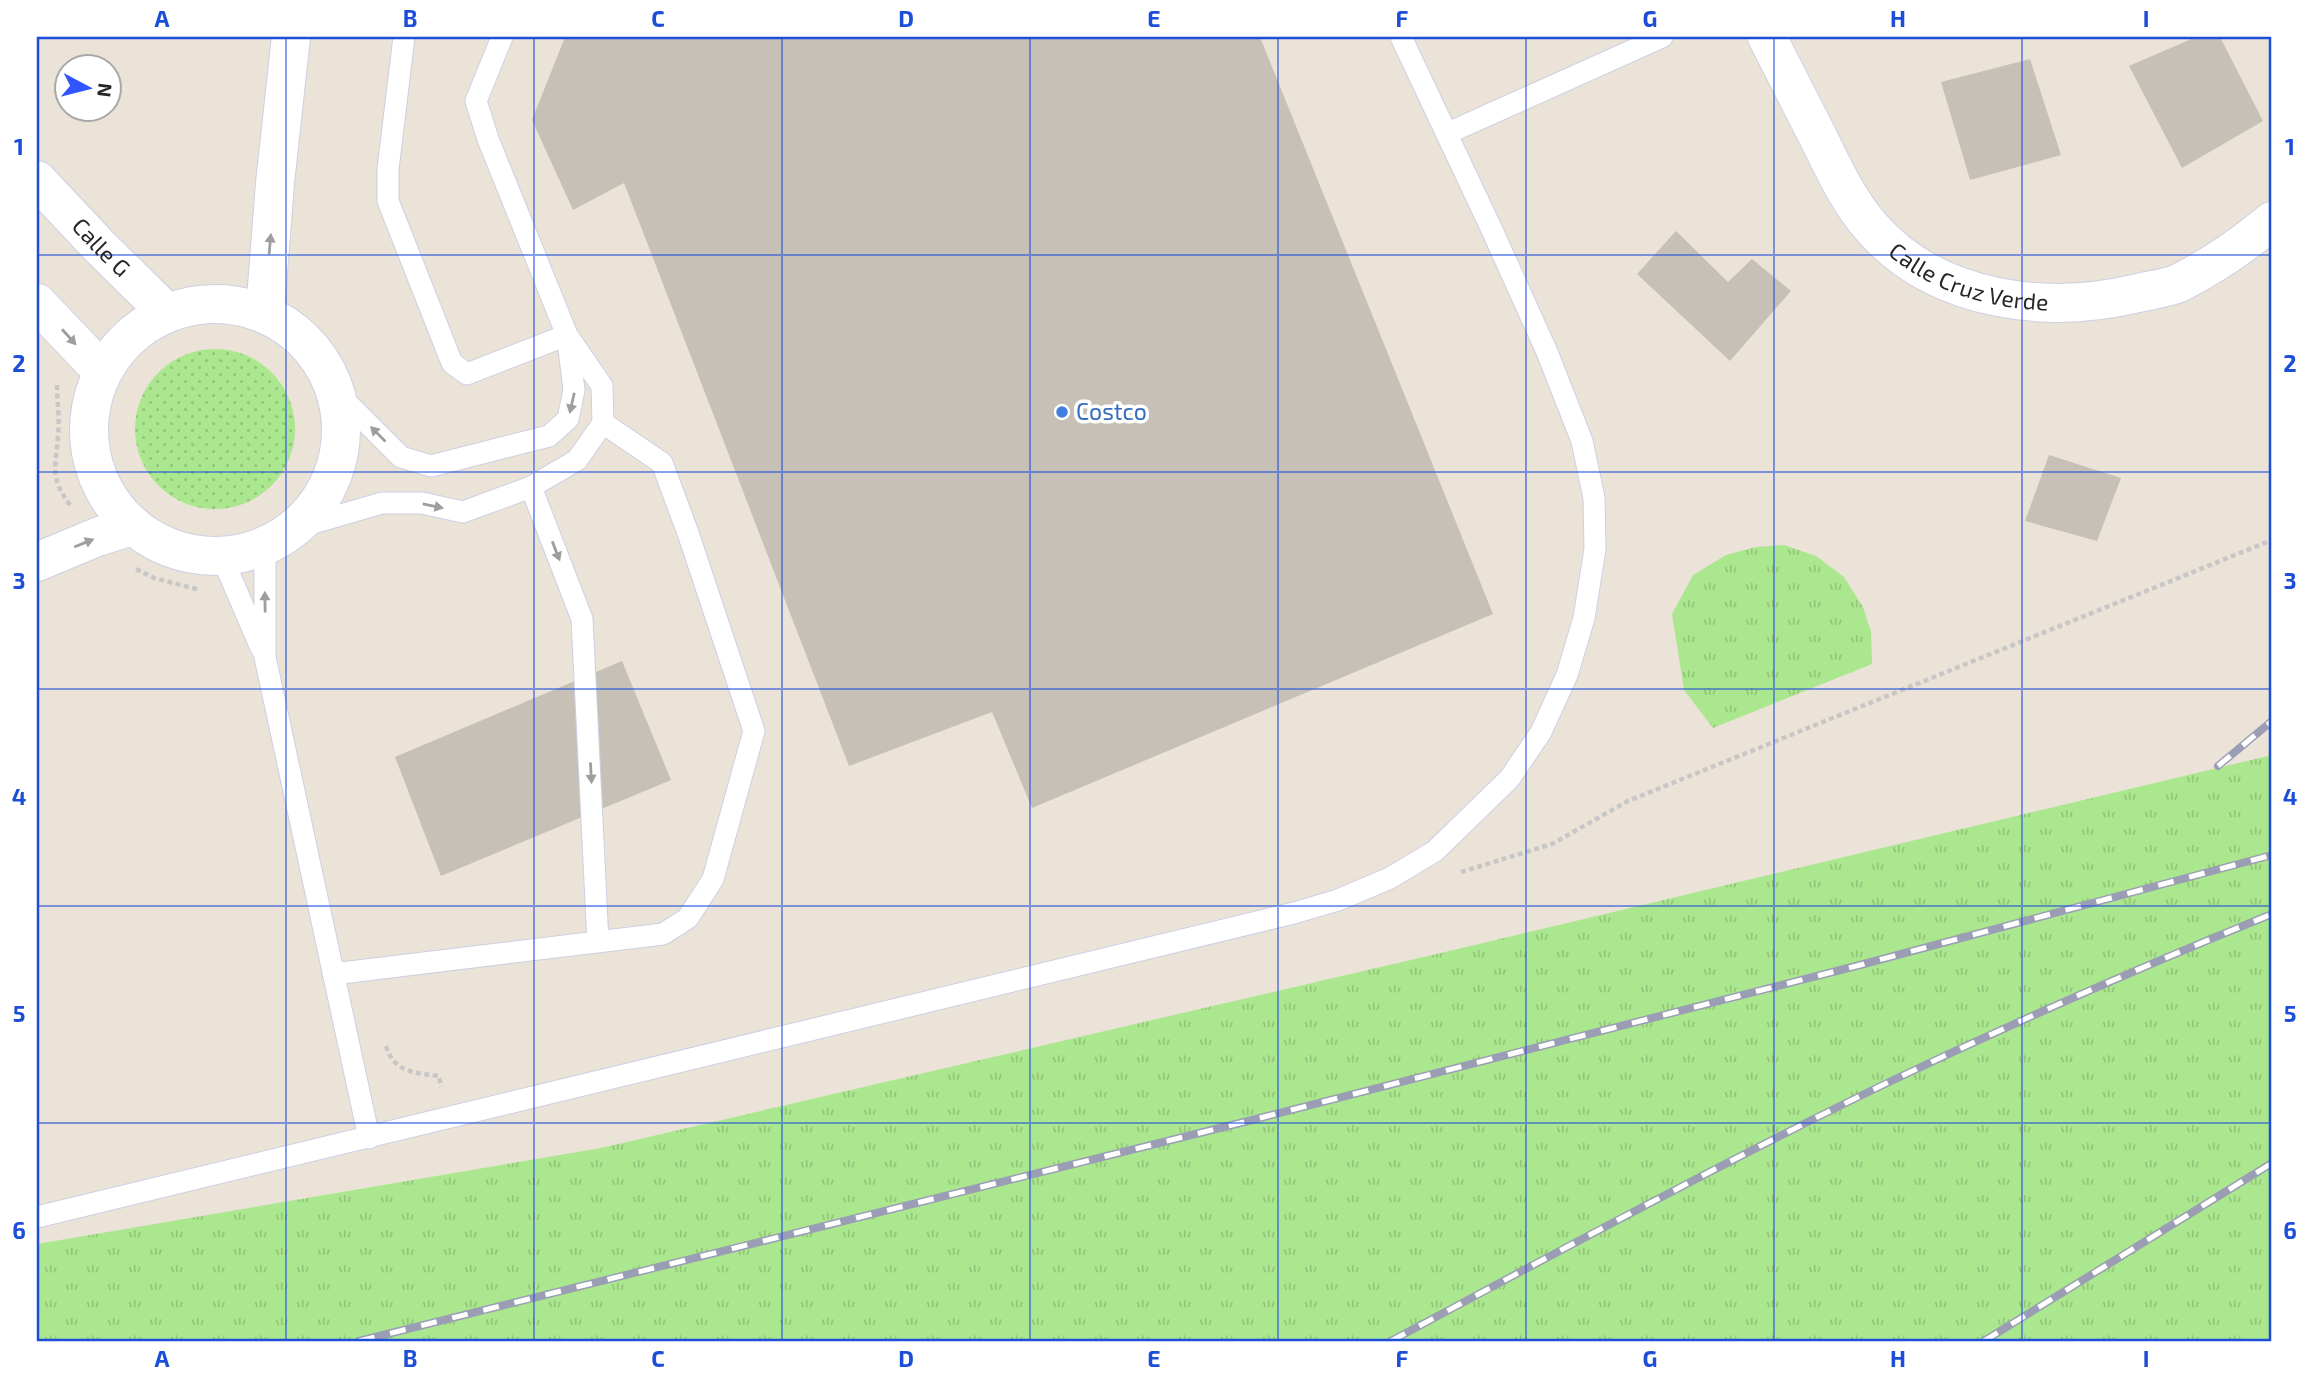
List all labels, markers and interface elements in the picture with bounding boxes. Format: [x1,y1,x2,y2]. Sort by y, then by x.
text: A [154,4,170,32]
text: B [403,4,417,32]
text: C [651,4,665,32]
text: D [898,4,914,32]
text: E [1147,4,1161,32]
text: F [1396,4,1409,32]
text: G [1643,4,1657,32]
text: H [1890,4,1906,32]
text: I [2143,4,2149,32]
north arrow [52,52,122,122]
text: N [93,82,118,98]
text: 1 [14,132,24,160]
text: 1 [2285,132,2295,160]
street label: Calle G [67,211,137,282]
one-way arrow [265,233,276,255]
street label: Calle Cruz Verde [1884,236,2049,316]
one-way arrow [61,328,77,345]
text: 2 [12,349,26,377]
text: 2 [2283,349,2297,377]
one-way arrow [566,392,577,414]
place label: Costco [1076,397,1147,425]
marker: Costco [1054,404,1070,420]
one-way arrow [370,426,386,442]
one-way arrow [423,500,445,511]
one-way arrow [73,537,94,548]
one-way arrow [550,541,561,562]
text: 3 [12,566,26,594]
text: 3 [2283,566,2297,594]
one-way arrow [259,591,270,613]
one-way arrow [585,763,596,785]
text: 4 [12,782,26,810]
text: 4 [2283,782,2297,810]
text: 5 [13,999,25,1027]
text: 5 [2284,999,2296,1027]
text: 6 [12,1216,26,1244]
text: 6 [2283,1216,2297,1244]
text: A [154,1344,170,1372]
text: B [403,1344,417,1372]
text: C [651,1344,665,1372]
text: D [898,1344,914,1372]
text: E [1147,1344,1161,1372]
text: F [1396,1344,1409,1372]
text: G [1643,1344,1657,1372]
text: H [1890,1344,1906,1372]
text: I [2143,1344,2149,1372]

